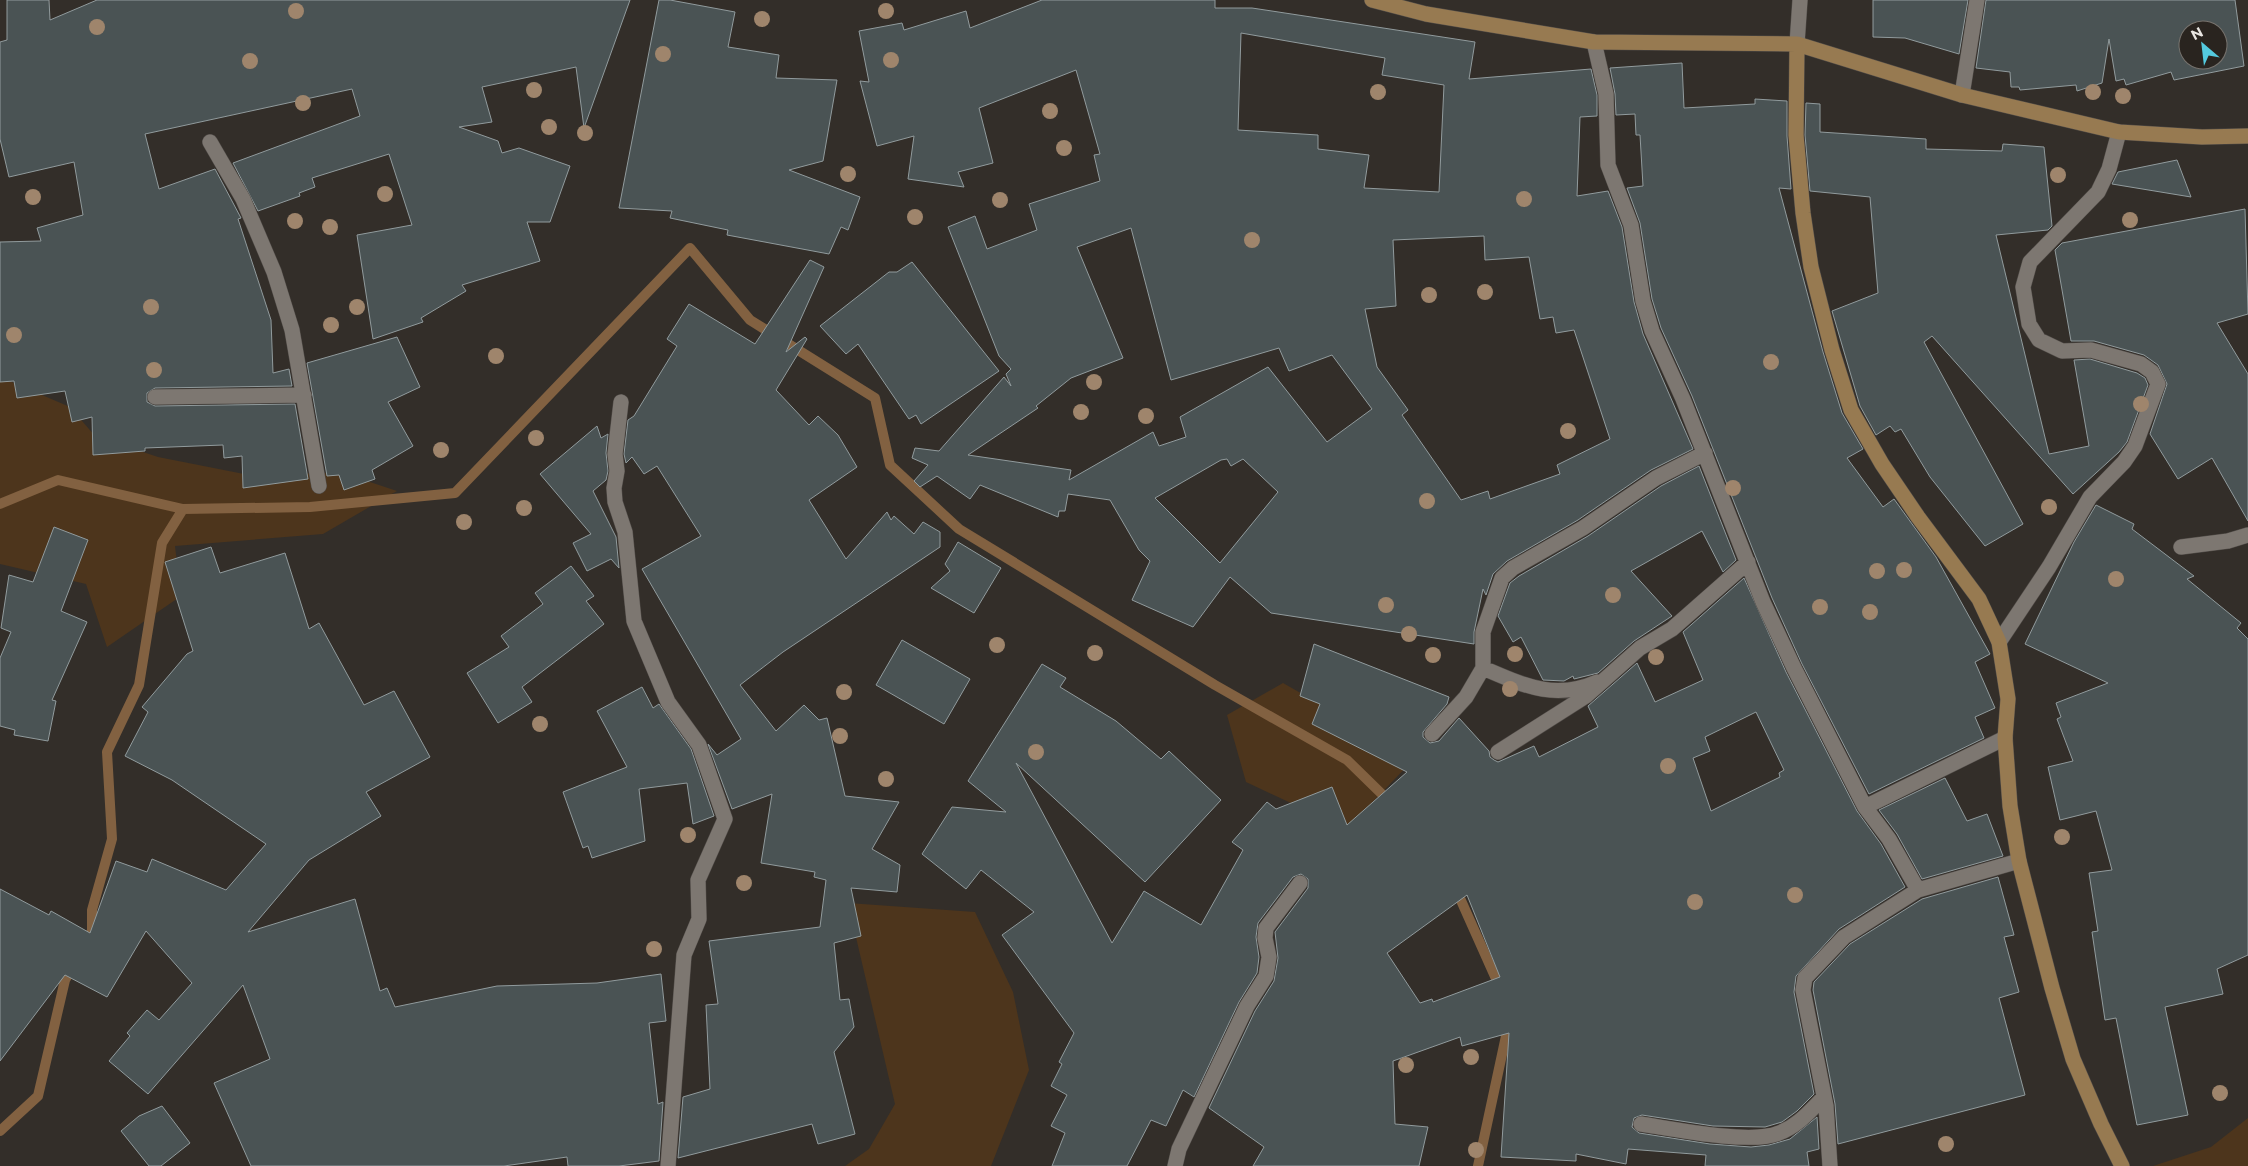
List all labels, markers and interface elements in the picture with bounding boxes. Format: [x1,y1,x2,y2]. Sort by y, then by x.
north arrow [2178,20,2228,70]
text: N [2188,23,2206,44]

